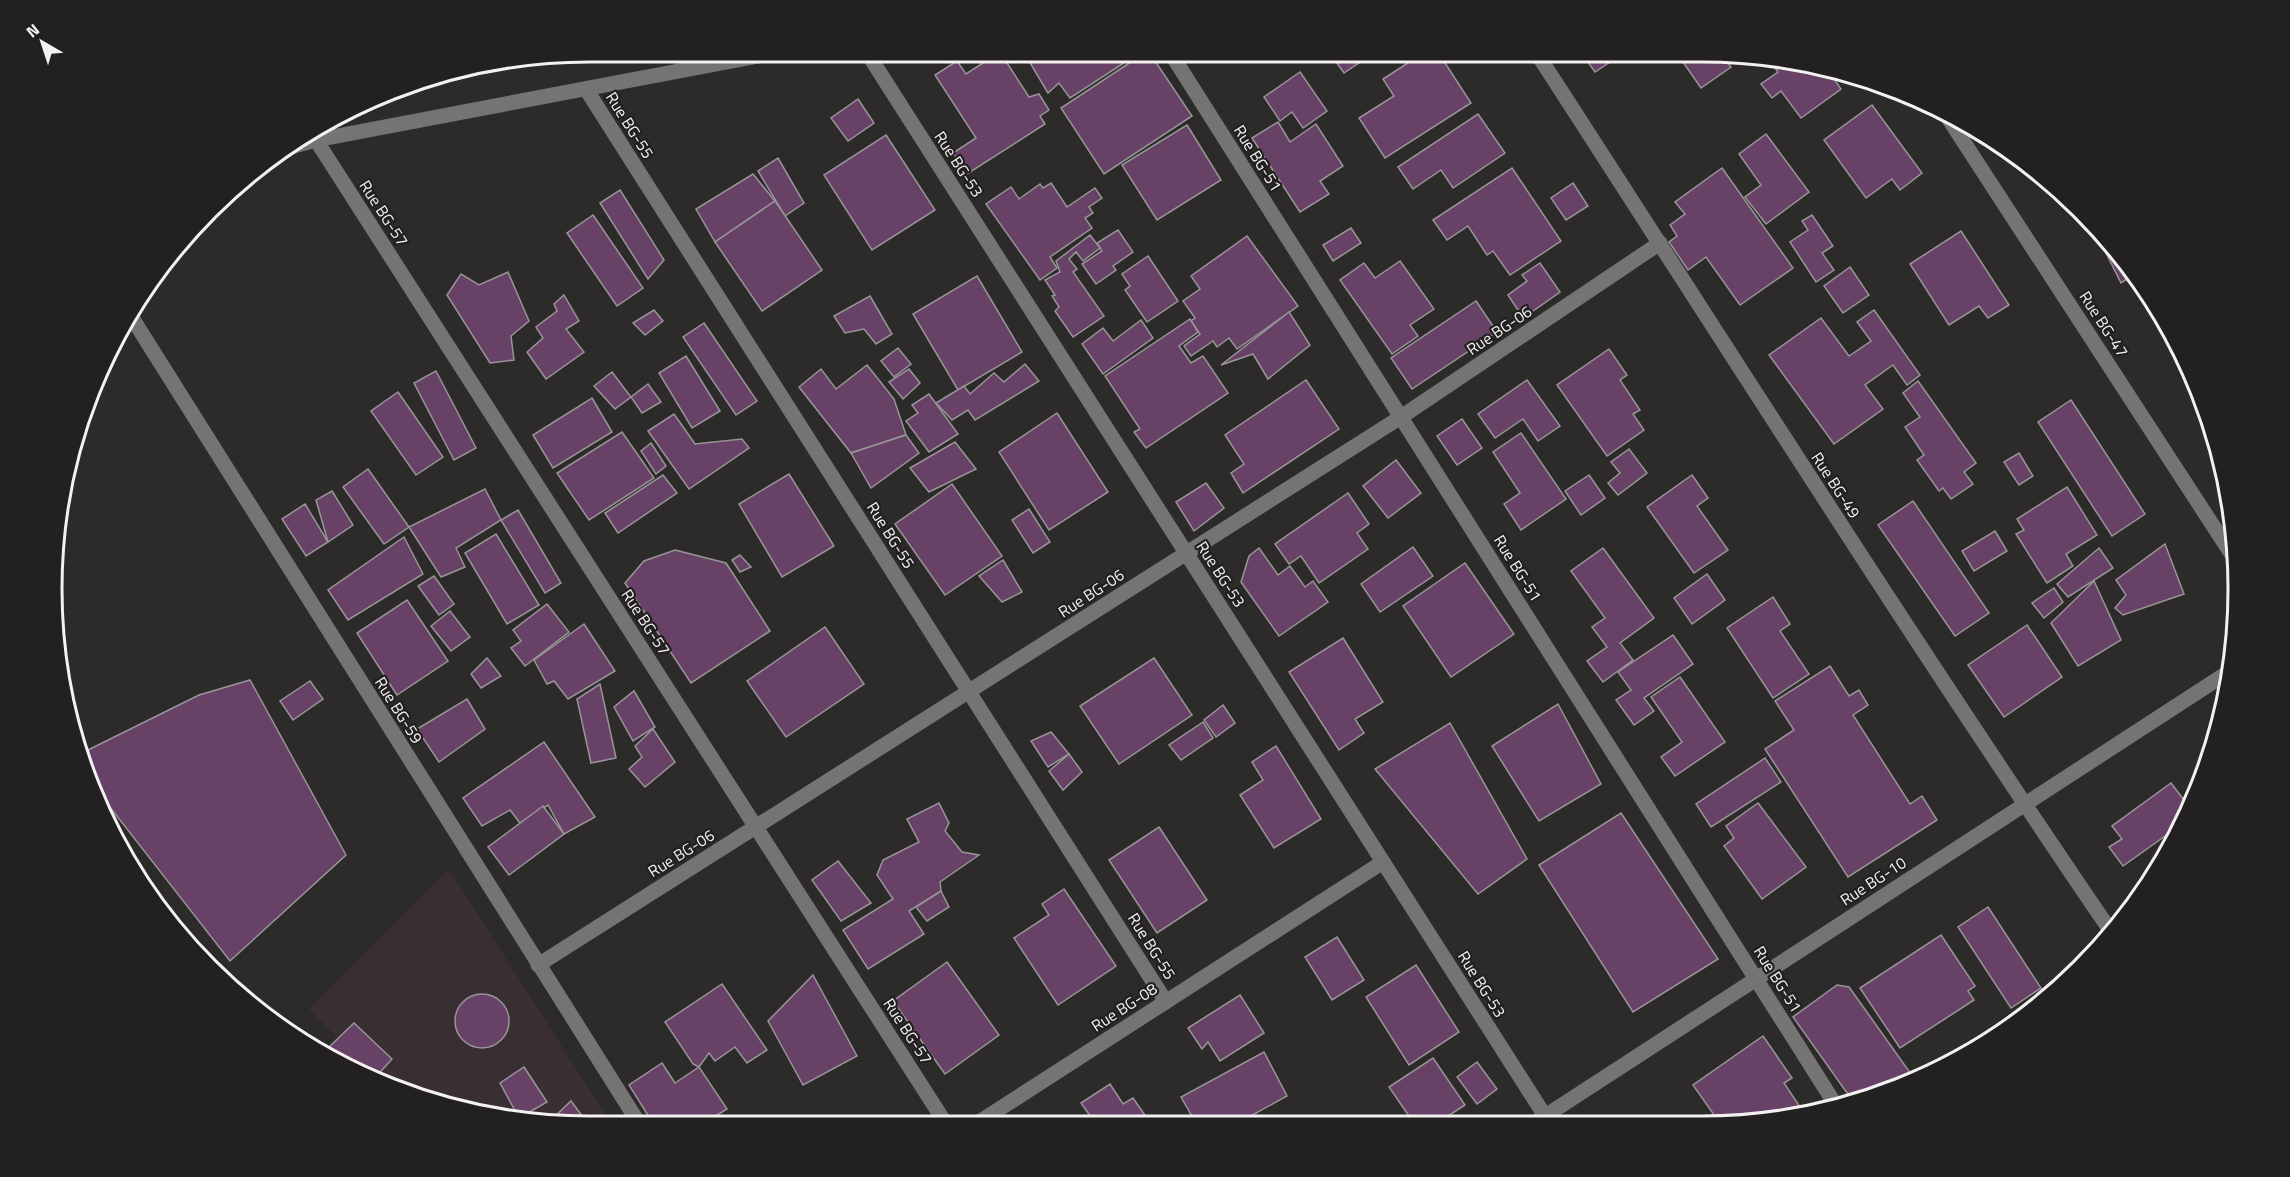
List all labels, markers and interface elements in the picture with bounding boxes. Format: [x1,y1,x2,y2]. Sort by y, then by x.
north arrow [12,12,72,72]
text: N [21,18,44,43]
street label: Rue BG-55 [600,87,660,163]
street label: Rue BG-51 [1228,120,1288,196]
street label: Rue BG-53 [929,126,989,202]
street label: Rue BG-57 [354,175,414,251]
street label: Rue BG-47 [2074,286,2134,362]
street label: Rue BG-06 [1461,299,1537,361]
street label: Rue BG-49 [1806,447,1866,523]
street label: Rue BG-55 [861,497,921,573]
street label: Rue BG-51 [1488,530,1548,606]
street label: Rue BG-53 [1191,536,1251,612]
street label: Rue BG-06 [1053,563,1129,623]
street label: Rue BG-57 [616,584,676,660]
street label: Rue BG-59 [369,672,429,748]
street label: Rue BG-06 [643,823,719,883]
street label: Rue BG-10 [1835,851,1911,911]
street label: Rue BG-55 [1122,908,1182,984]
street label: Rue BG-51 [1748,941,1808,1017]
street label: Rue BG-53 [1452,946,1512,1022]
street label: Rue BG-08 [1086,977,1162,1037]
street label: Rue BG-57 [878,993,938,1069]

